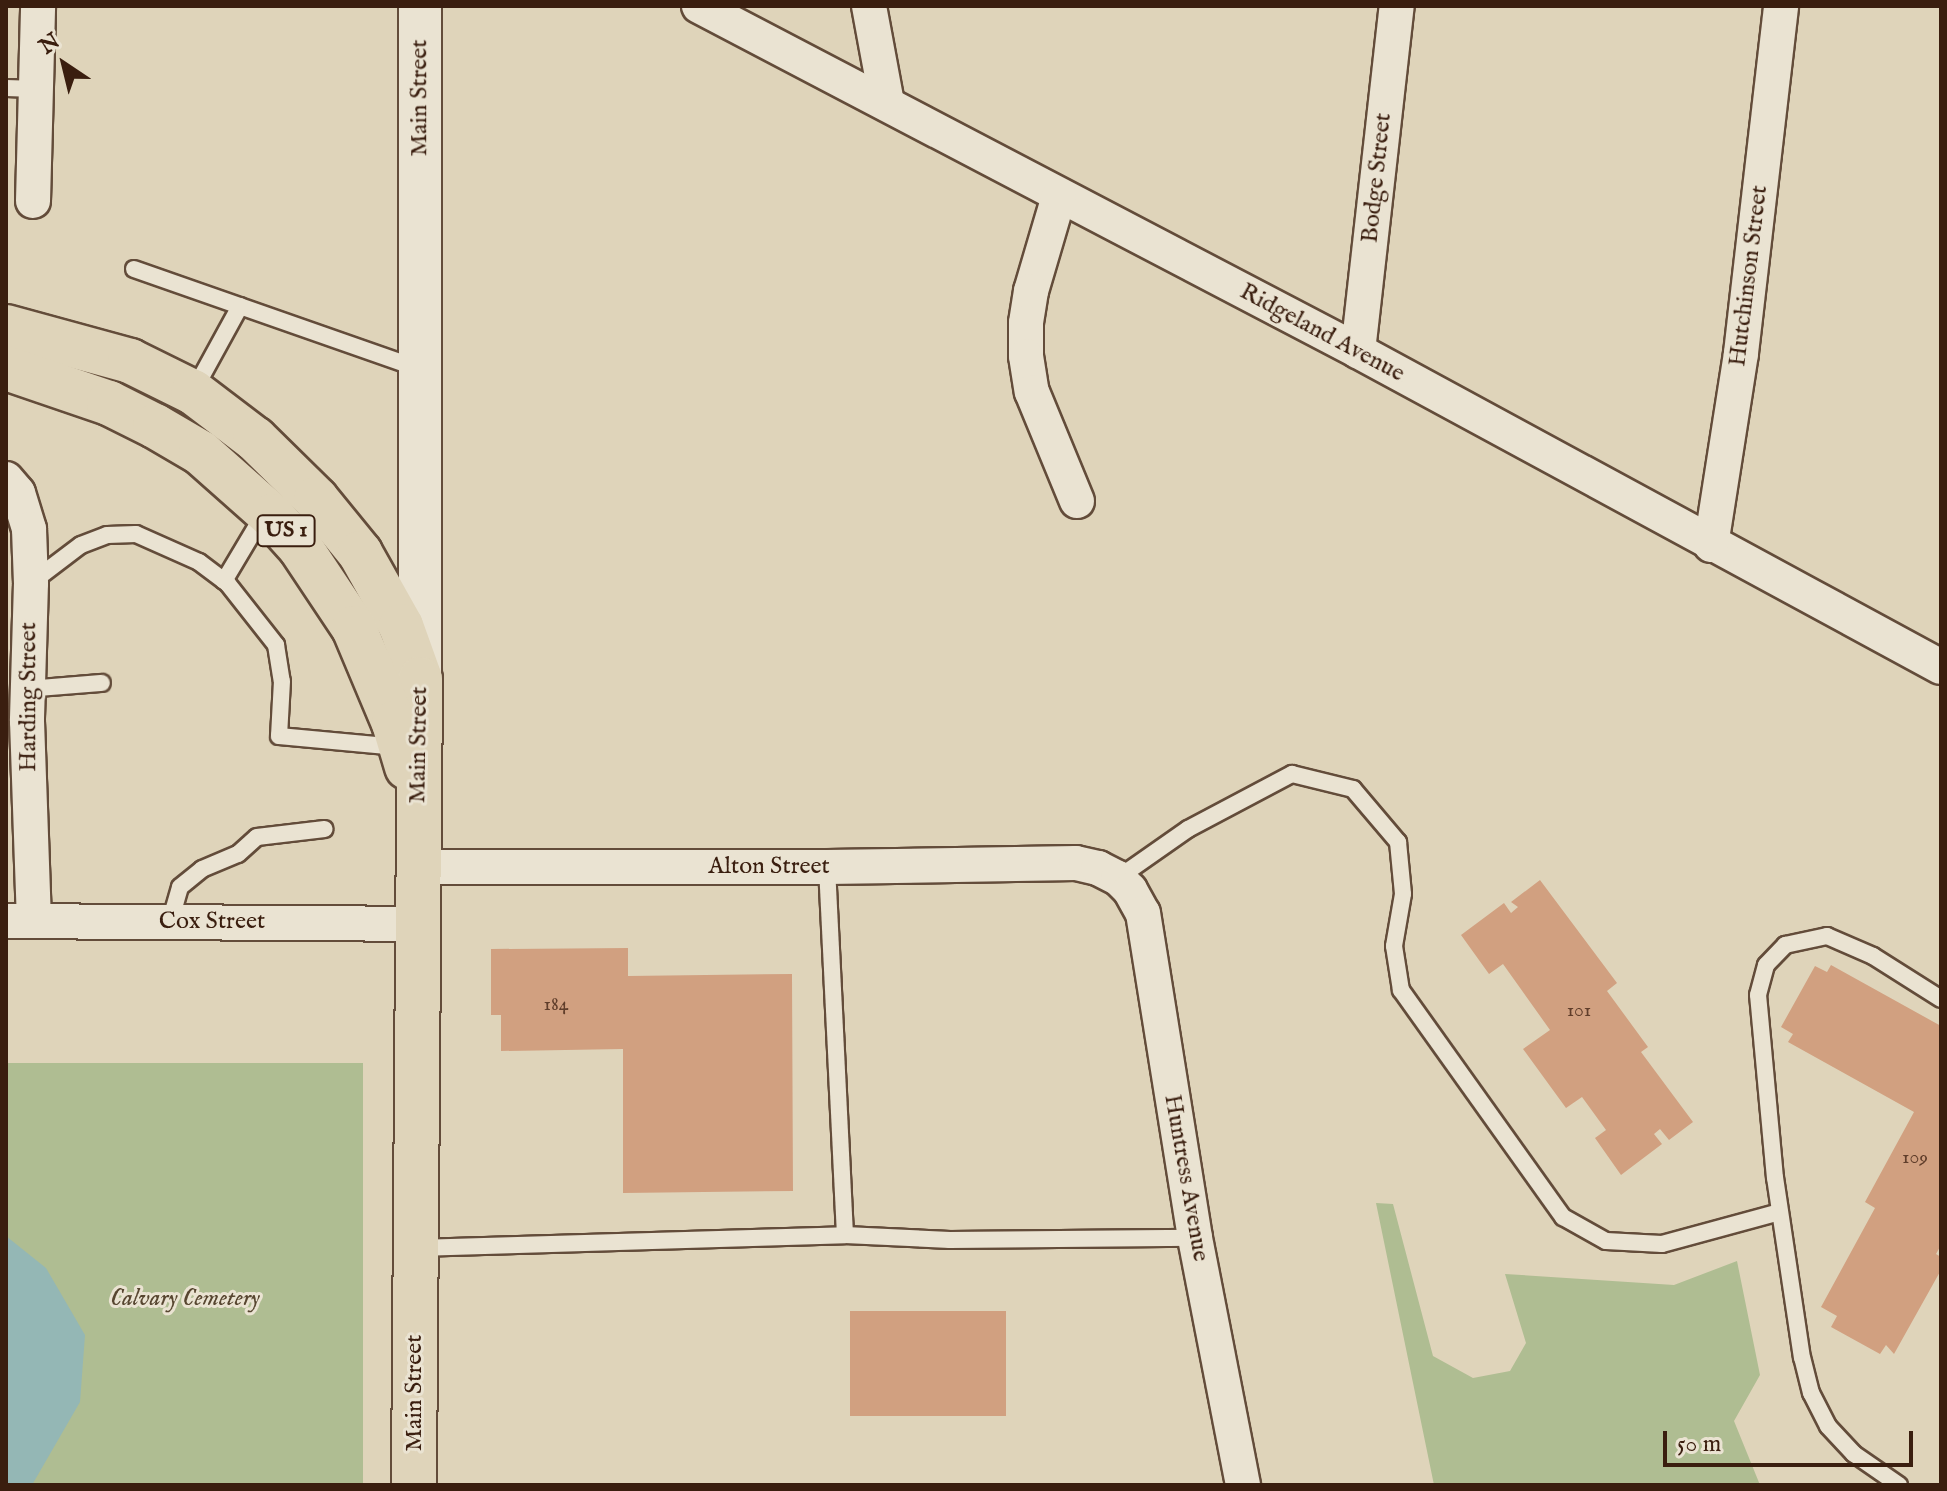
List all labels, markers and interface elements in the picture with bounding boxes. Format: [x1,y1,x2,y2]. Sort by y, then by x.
north arrow [24,24,104,104]
text: N [34,27,66,61]
street label: Main Street [406,39,434,157]
street label: Bodge Street [1356,112,1398,244]
street label: Hutchinson Street [1724,184,1774,368]
street label: Ridgeland Avenue [1235,277,1409,389]
road number: US 1 [256,513,316,549]
street label: Harding Street [15,622,43,772]
street label: Main Street [404,686,434,804]
street label: Alton Street [708,853,830,881]
street label: Cox Street [159,908,265,936]
house number: 184 [543,992,569,1016]
house number: 101 [1567,998,1591,1022]
street label: Huntress Avenue [1157,1092,1215,1264]
house number: 109 [1902,1145,1928,1169]
park label: Calvary Cemetery [110,1285,260,1313]
street label: Main Street [401,1334,429,1452]
scale bar [1667,1415,1917,1465]
text: 50 m [1677,1429,1721,1460]

